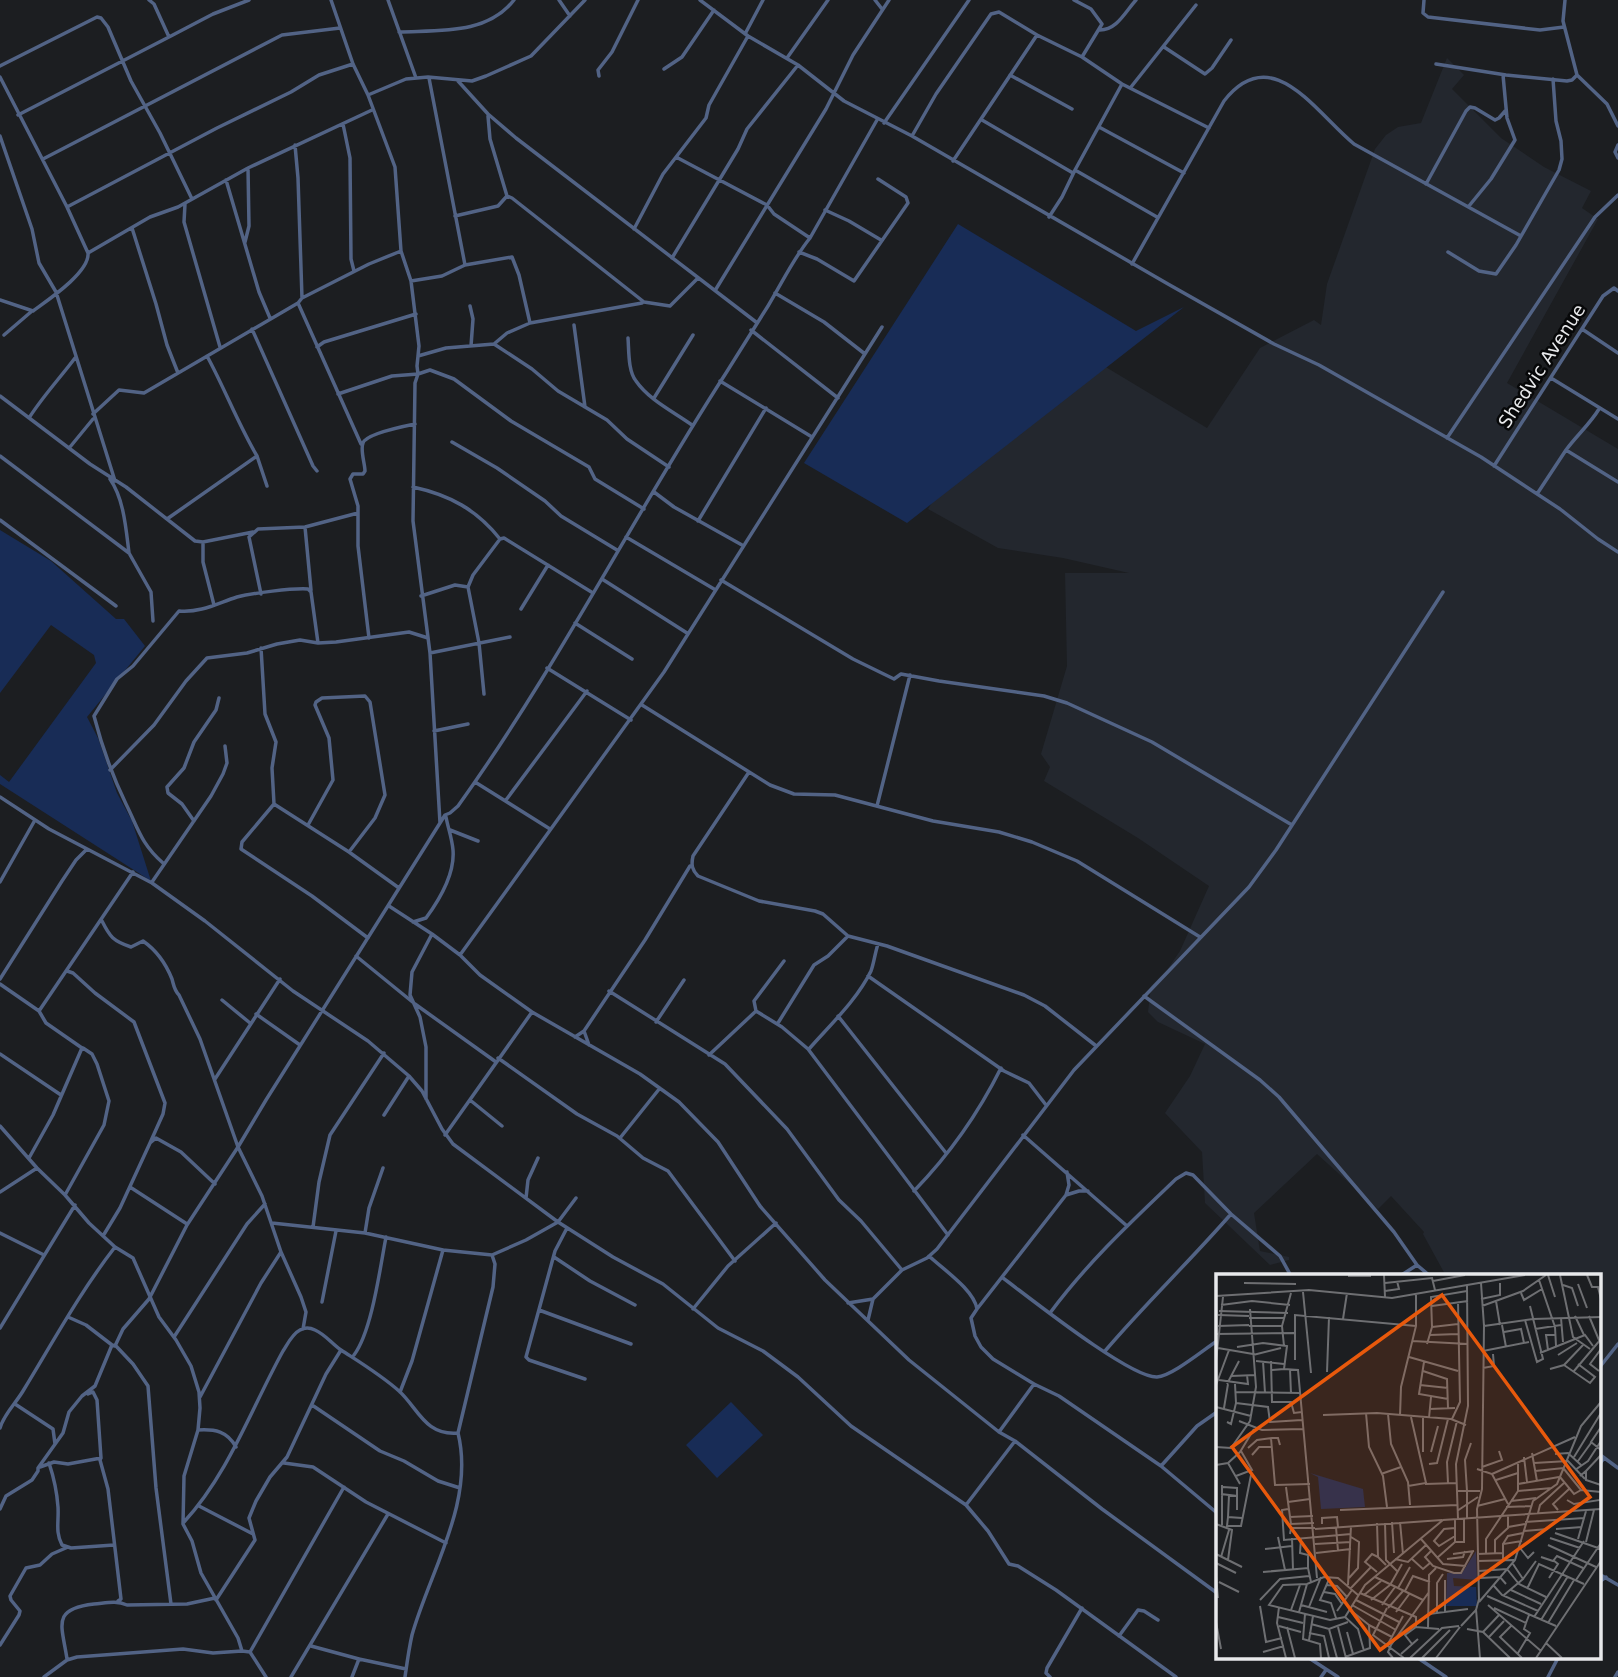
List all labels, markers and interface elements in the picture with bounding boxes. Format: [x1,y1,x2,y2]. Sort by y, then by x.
street label: Shedvic Avenue [1494,300,1589,432]
inset map [1216,1274,1600,1660]

